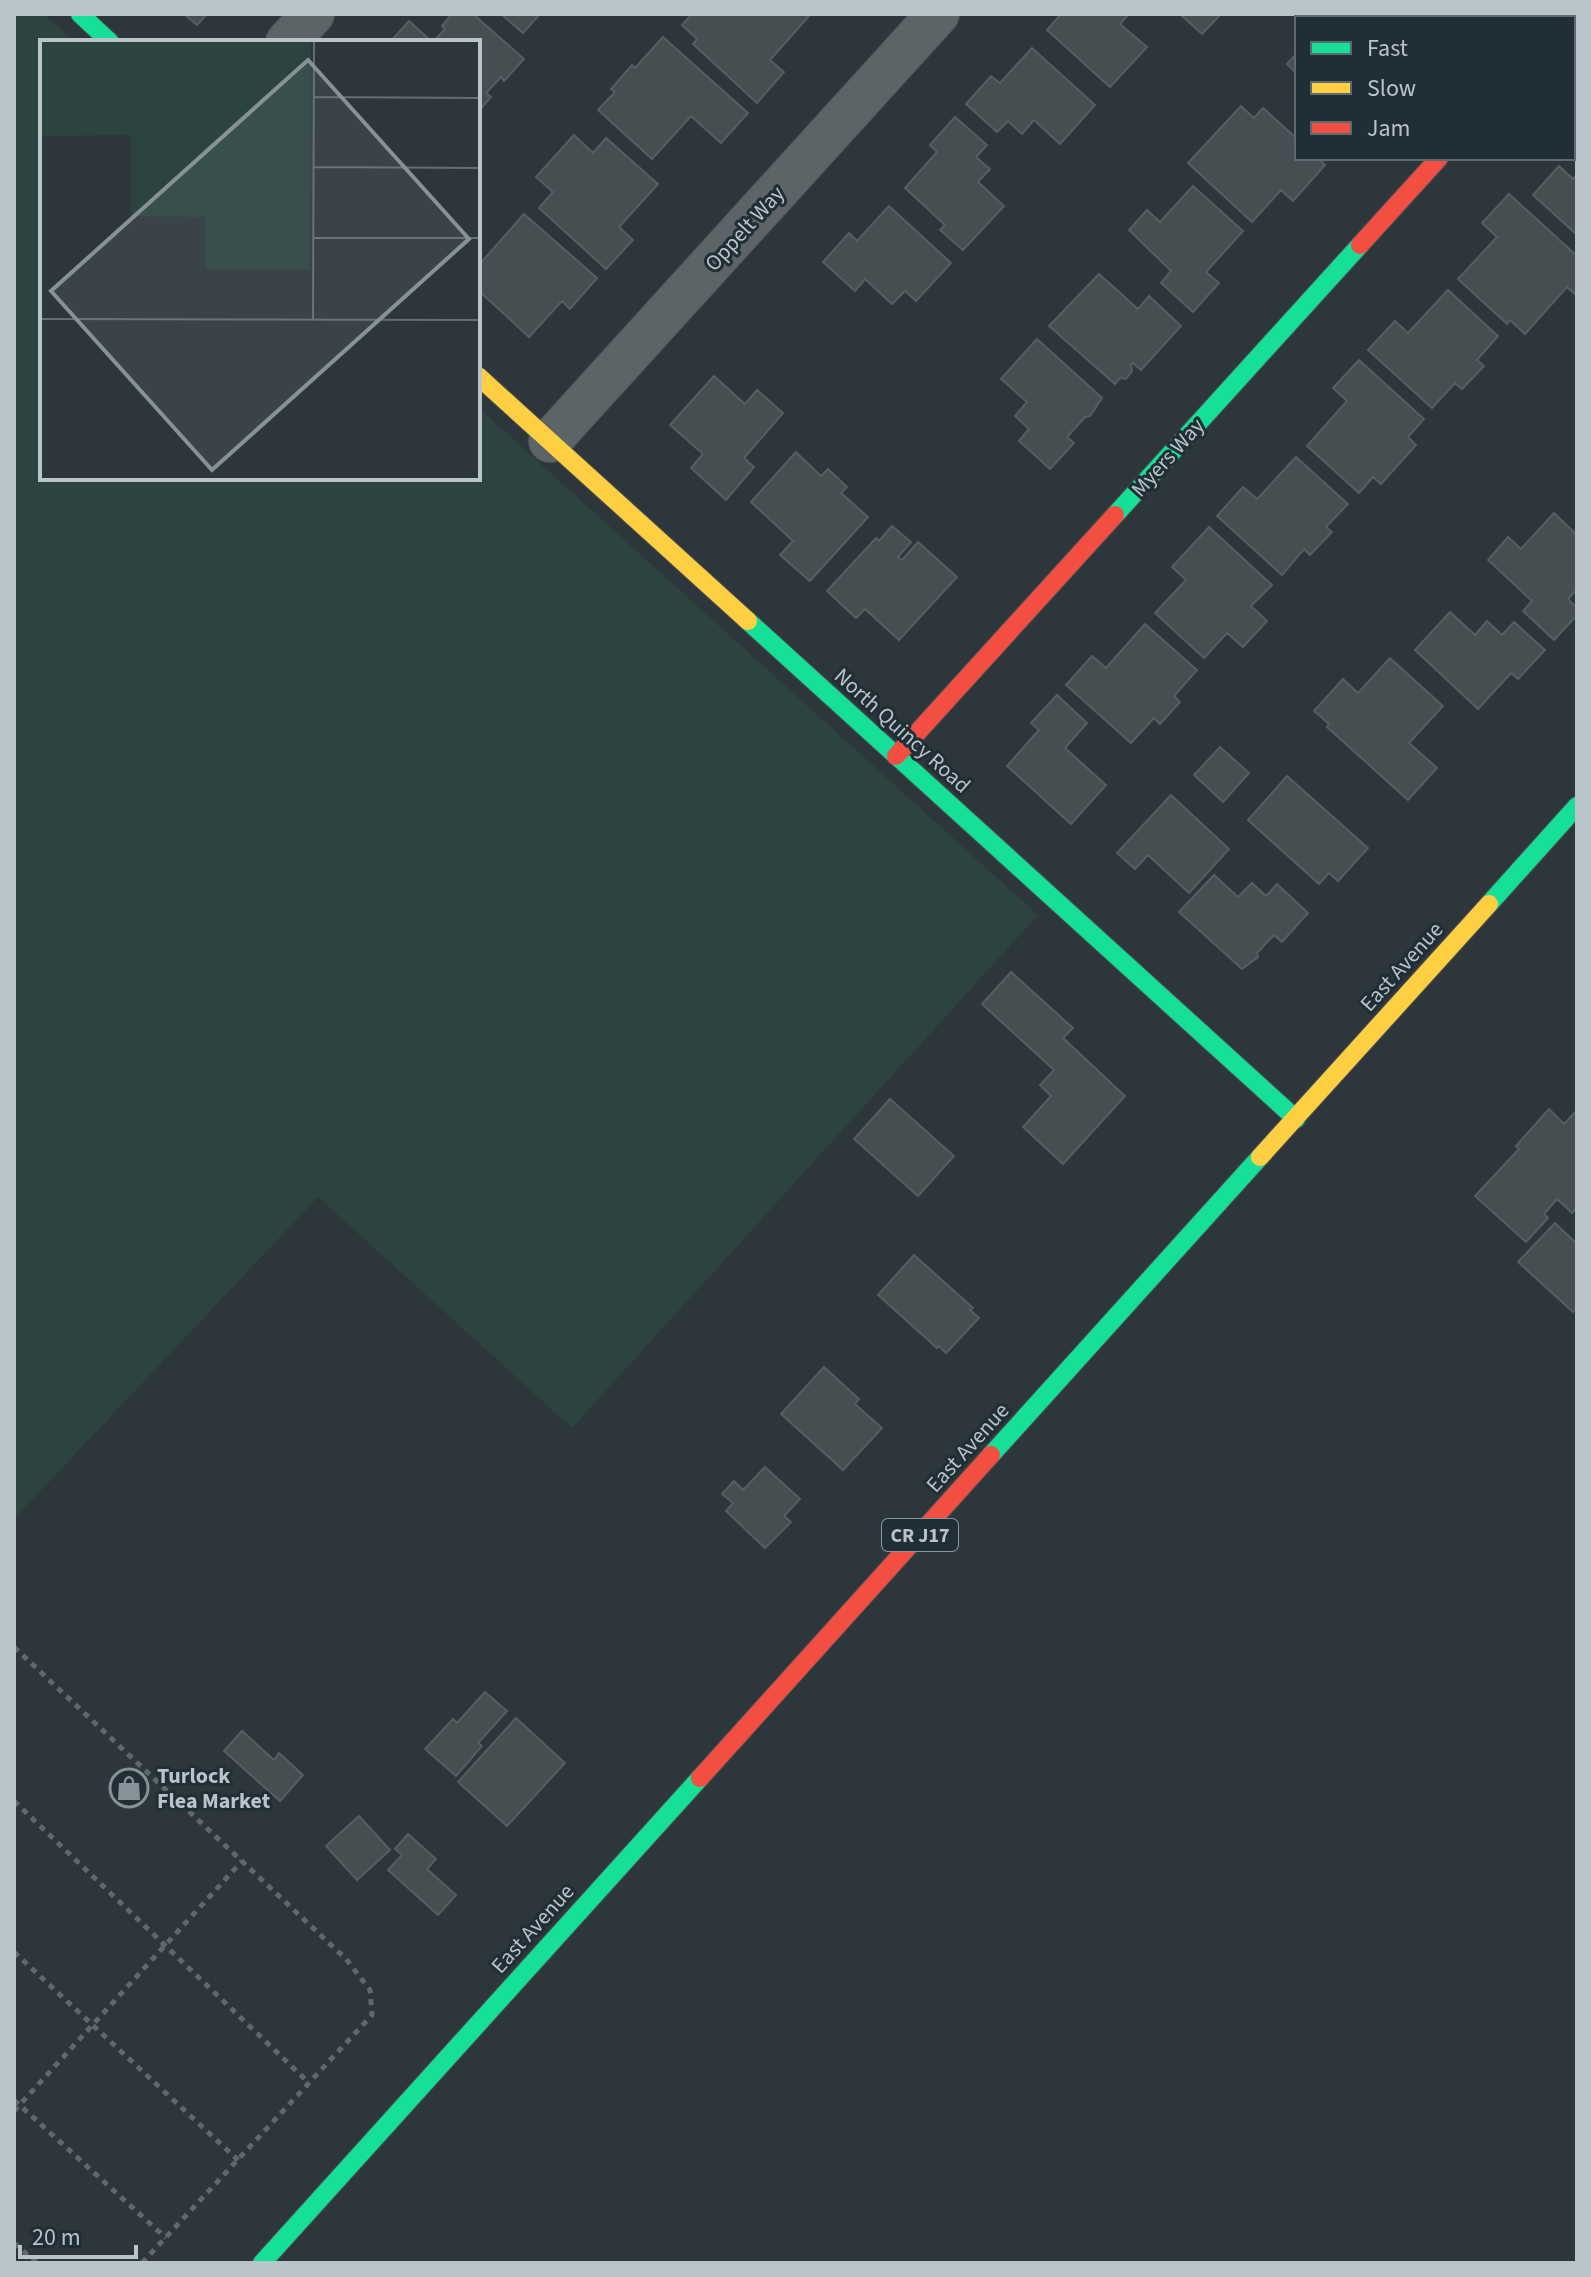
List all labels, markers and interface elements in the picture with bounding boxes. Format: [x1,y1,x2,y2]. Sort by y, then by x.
legend [1295,16,1575,160]
text: Fast [1367,31,1408,66]
inset map [40,40,480,480]
text: Slow [1367,71,1416,106]
text: Jam [1367,111,1411,146]
street label: Oppelt Way [697,178,792,279]
street label: Myers Way [1124,411,1212,504]
street label: North Quincy Road [827,661,978,801]
street label: East Avenue [1353,915,1451,1019]
street label: East Avenue [919,1396,1017,1500]
road number: CR J17 [882,1519,958,1551]
place label: Turlock Flea Market [157,1760,271,1817]
shop icon: Turlock Flea Market [108,1767,150,1809]
street label: East Avenue [484,1877,582,1981]
scale bar [20,2209,136,2259]
text: 20 m [32,2220,81,2255]

